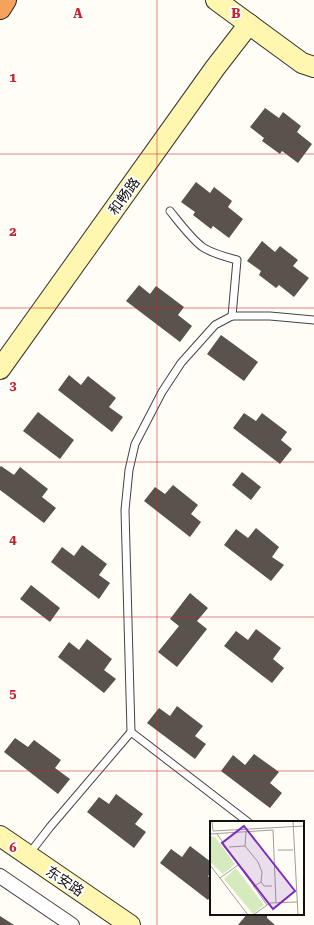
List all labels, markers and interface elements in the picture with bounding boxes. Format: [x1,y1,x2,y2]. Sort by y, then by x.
text: A [73,6,83,21]
text: B [231,6,241,21]
text: 1 [9,70,17,85]
street label: 和畅路 [105,174,143,218]
text: 2 [9,224,17,239]
text: 3 [9,378,17,393]
text: 4 [9,532,17,547]
text: 5 [9,686,17,701]
inset map [210,821,304,915]
text: 6 [9,840,17,855]
street label: 东安路 [43,863,87,899]

